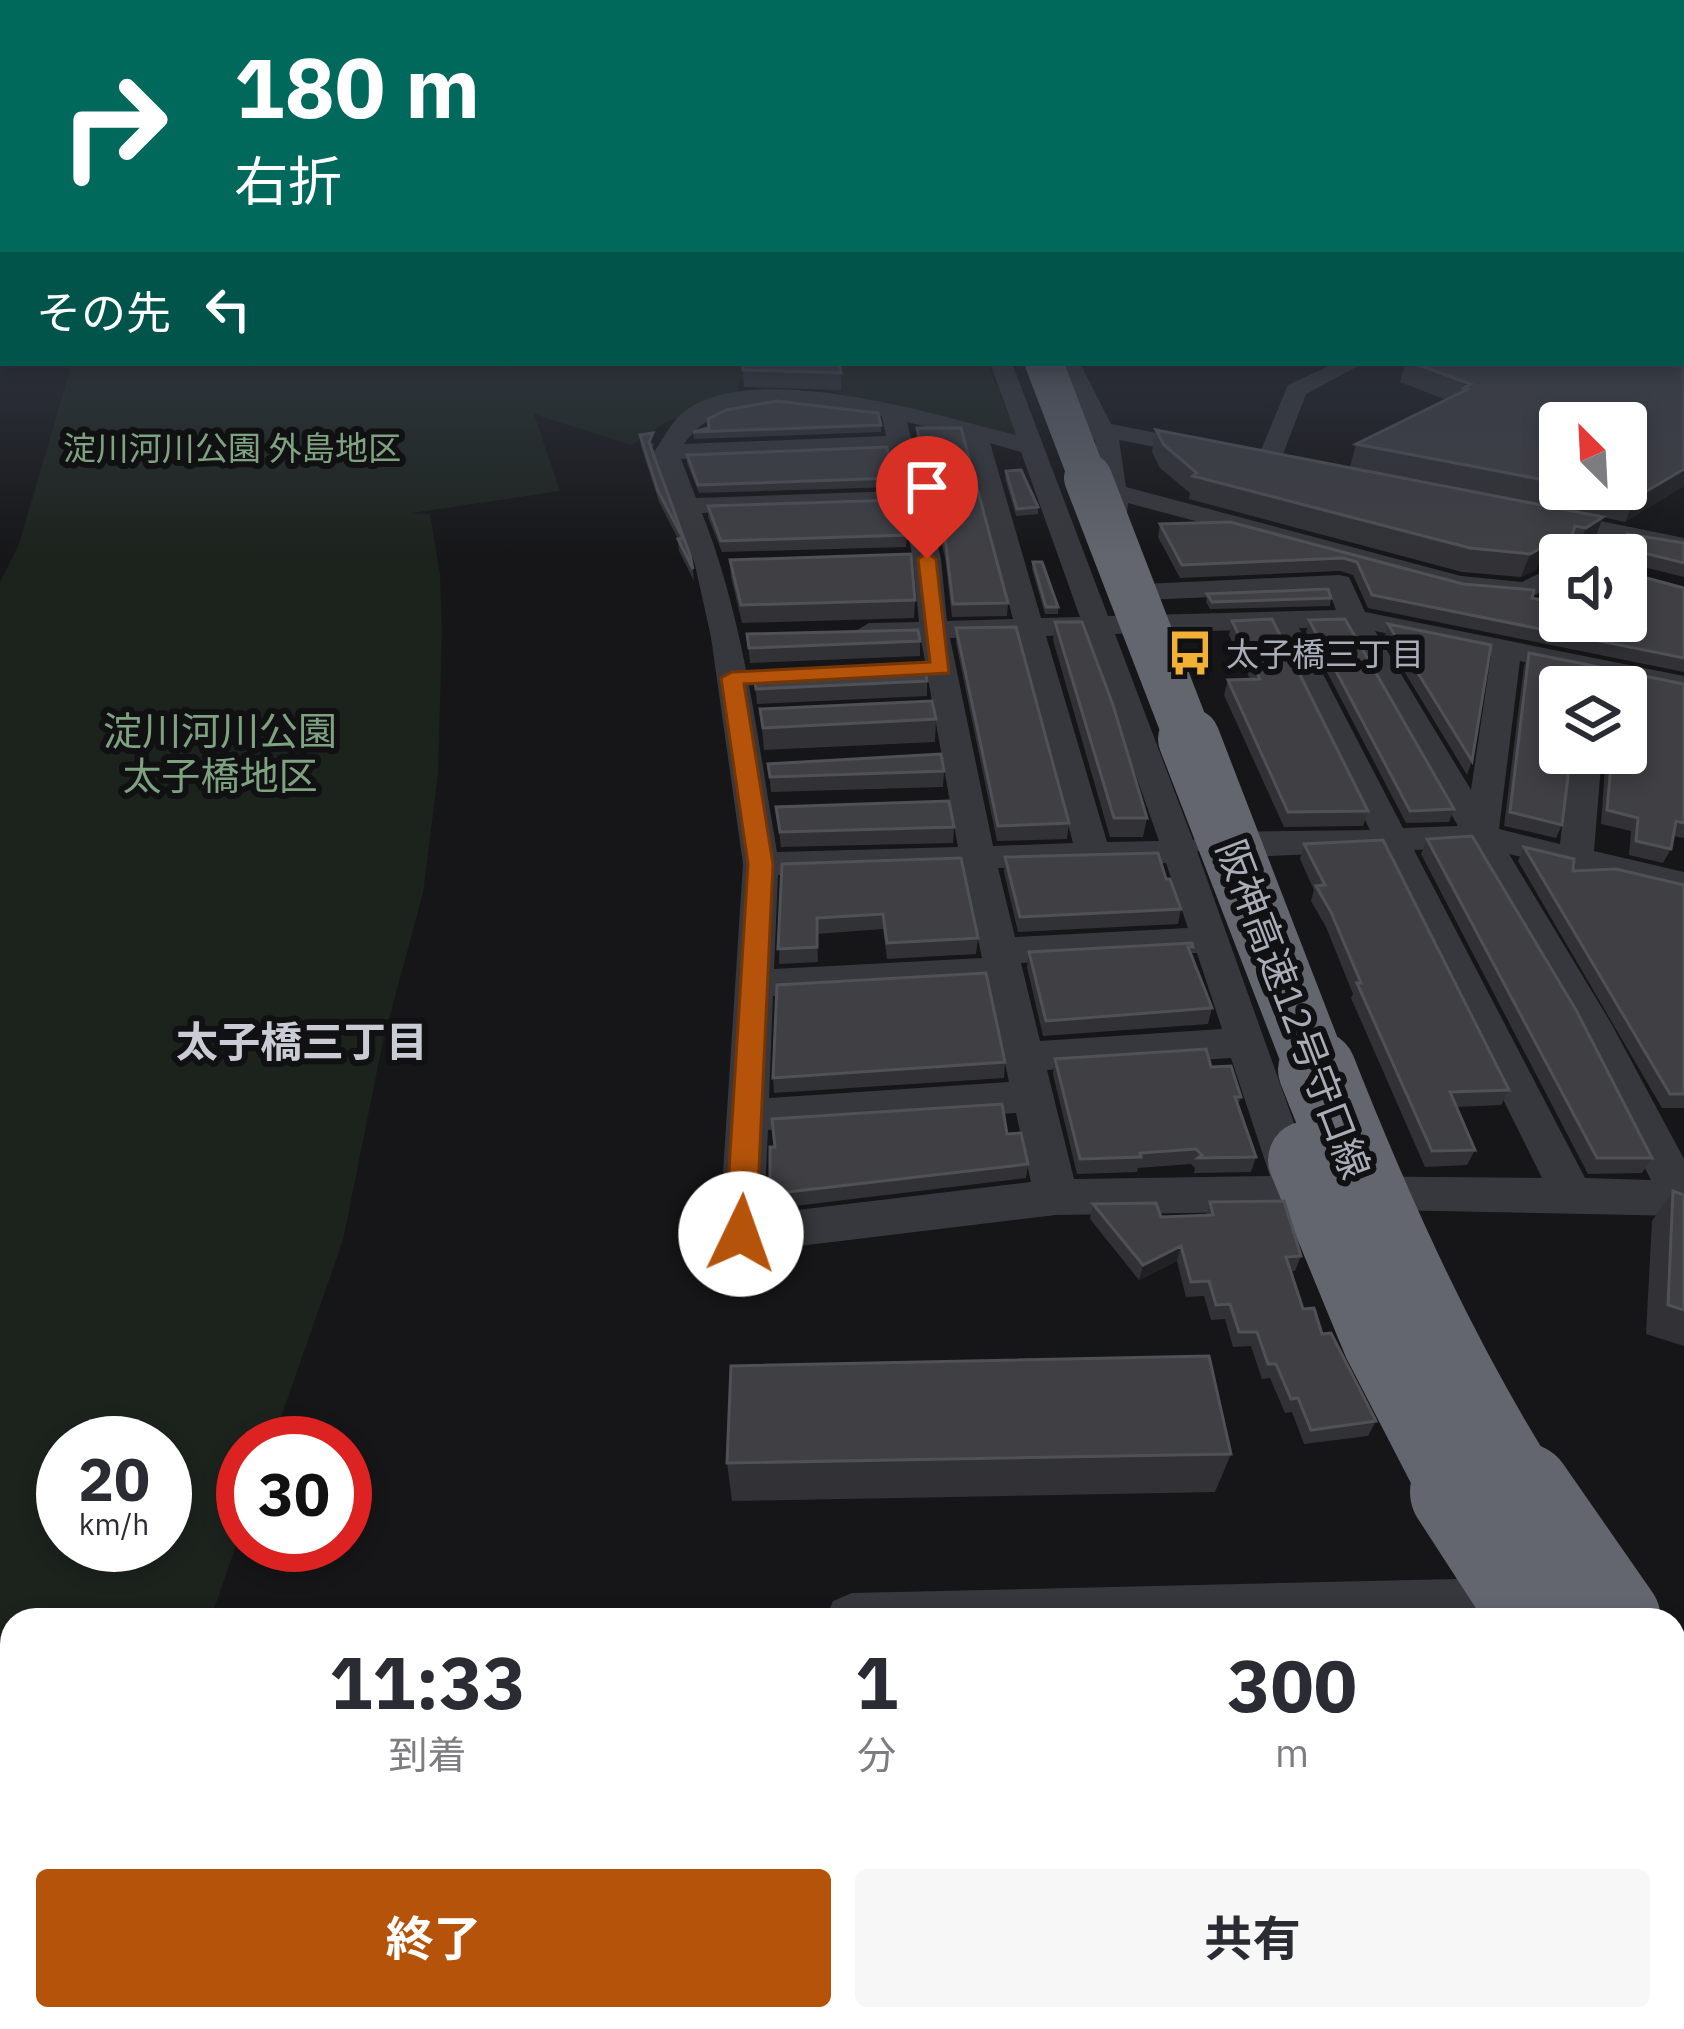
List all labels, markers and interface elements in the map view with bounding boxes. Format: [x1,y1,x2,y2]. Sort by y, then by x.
text: 180 m [234,32,480,141]
icon: right [36,48,192,204]
text: 右折 [234,146,342,216]
icon: left [195,276,261,342]
text: その先 [36,283,171,341]
north arrow [1539,402,1647,510]
map controls [1539,402,1647,774]
park label: 淀川河川公園 外島地区 [63,426,401,469]
pin [876,436,978,559]
icon: arrive [894,454,960,520]
button: sound [1539,534,1647,642]
bus stop icon: 太子橋三丁目 [1165,628,1215,678]
place label: 太子橋三丁目 [1226,632,1424,675]
button: layers [1539,666,1647,774]
park label: 淀川河川公園 太子橋地区 [103,705,337,801]
street label: 阪神高速12号守口線 [1206,832,1382,1186]
district label: 太子橋三丁目 [176,1014,428,1069]
position arrow [678,1171,804,1297]
speed limit sign: 30 [216,1416,372,1572]
text: 20 [78,1439,150,1518]
text: km/h [79,1504,149,1543]
text: 11:33 [329,1635,526,1729]
text: 1 [855,1635,898,1729]
text: 300 [1227,1638,1357,1732]
text: m [1275,1727,1309,1778]
text: 到着 [388,1729,466,1780]
text: 分 [857,1729,896,1780]
button: 終了 [36,1869,831,2007]
button: 共有 [855,1869,1650,2007]

